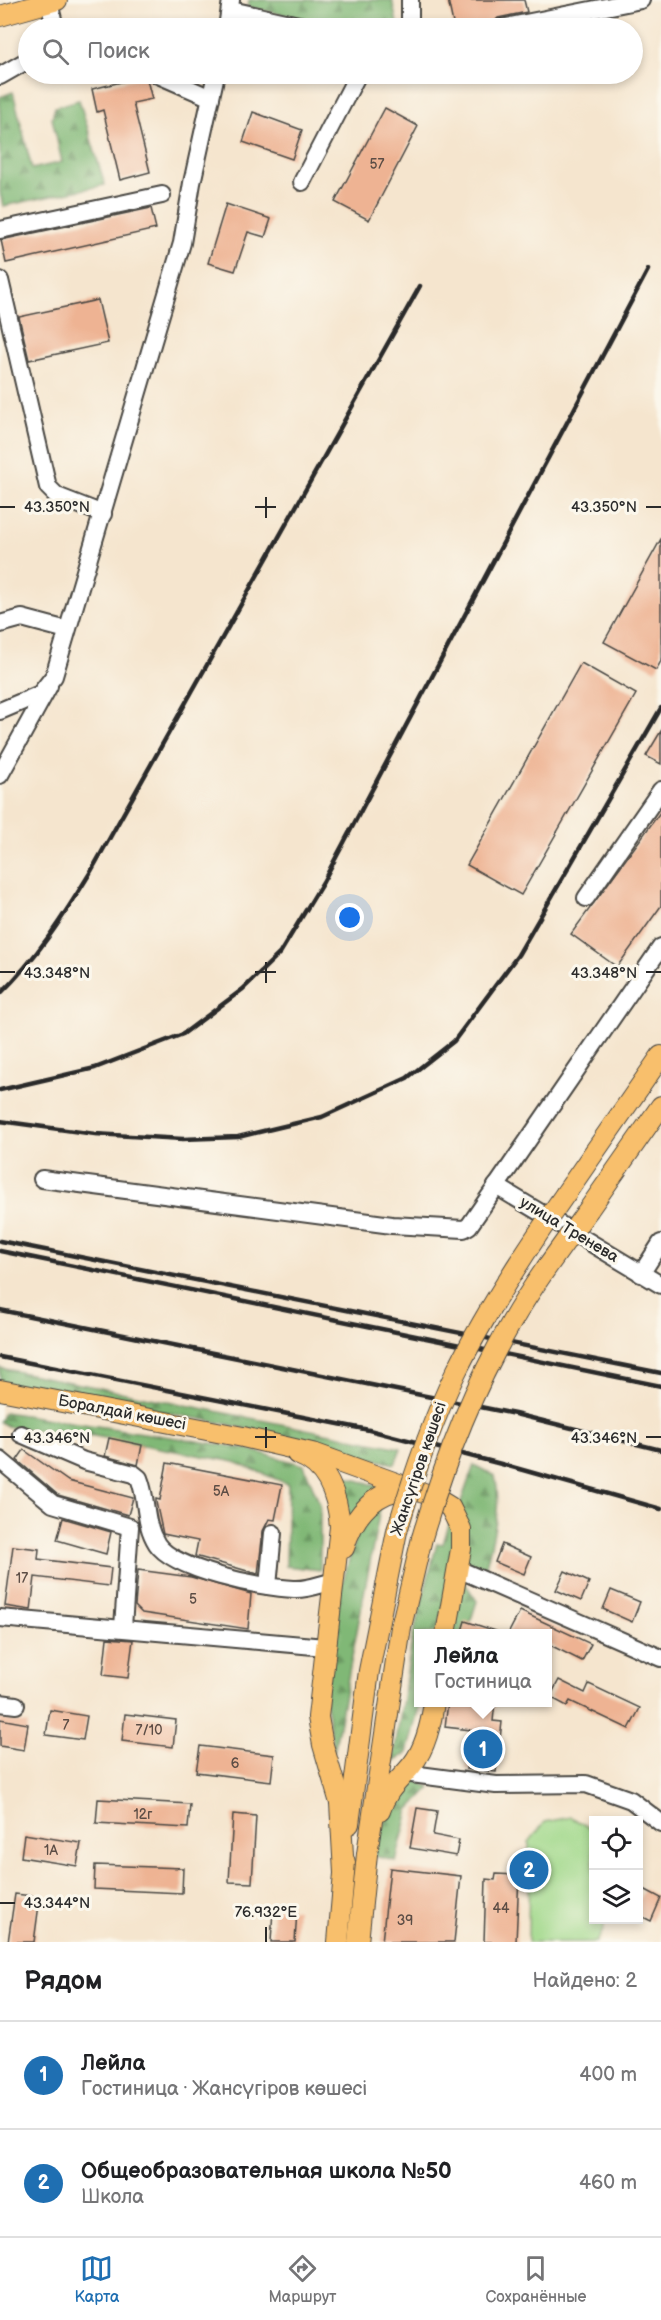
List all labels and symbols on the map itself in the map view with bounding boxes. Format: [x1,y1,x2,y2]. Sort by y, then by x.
house number: 57 [370,156,385,173]
text: 43.350°N [24,498,90,517]
text: 43.350°N [571,498,637,517]
your location [335,903,364,932]
text: 43.348°N [24,964,90,983]
text: 43.348°N [571,964,637,983]
street label: улица Тренева [516,1193,622,1267]
street label: Боралдай көшесі [56,1391,188,1435]
street label: Жансүгіров көшесі [387,1400,451,1538]
text: 43.346°N [24,1429,90,1448]
text: 43.346°N [571,1429,637,1448]
house number: 5А [213,1483,230,1500]
house number: 17 [16,1570,28,1587]
house number: 5 [189,1591,197,1608]
house number: 7 [63,1717,70,1734]
house number: 7/10 [136,1722,162,1739]
pin: 1 [464,1726,502,1772]
house number: 6 [231,1755,240,1772]
house number: 12г [133,1806,153,1823]
house number: 1А [44,1842,58,1859]
pin: 2 [510,1848,548,1892]
text: 43.344°N [24,1894,90,1913]
house number: 44 [492,1900,510,1917]
text: 76.932°E [235,1903,297,1922]
house number: 39 [397,1912,413,1929]

